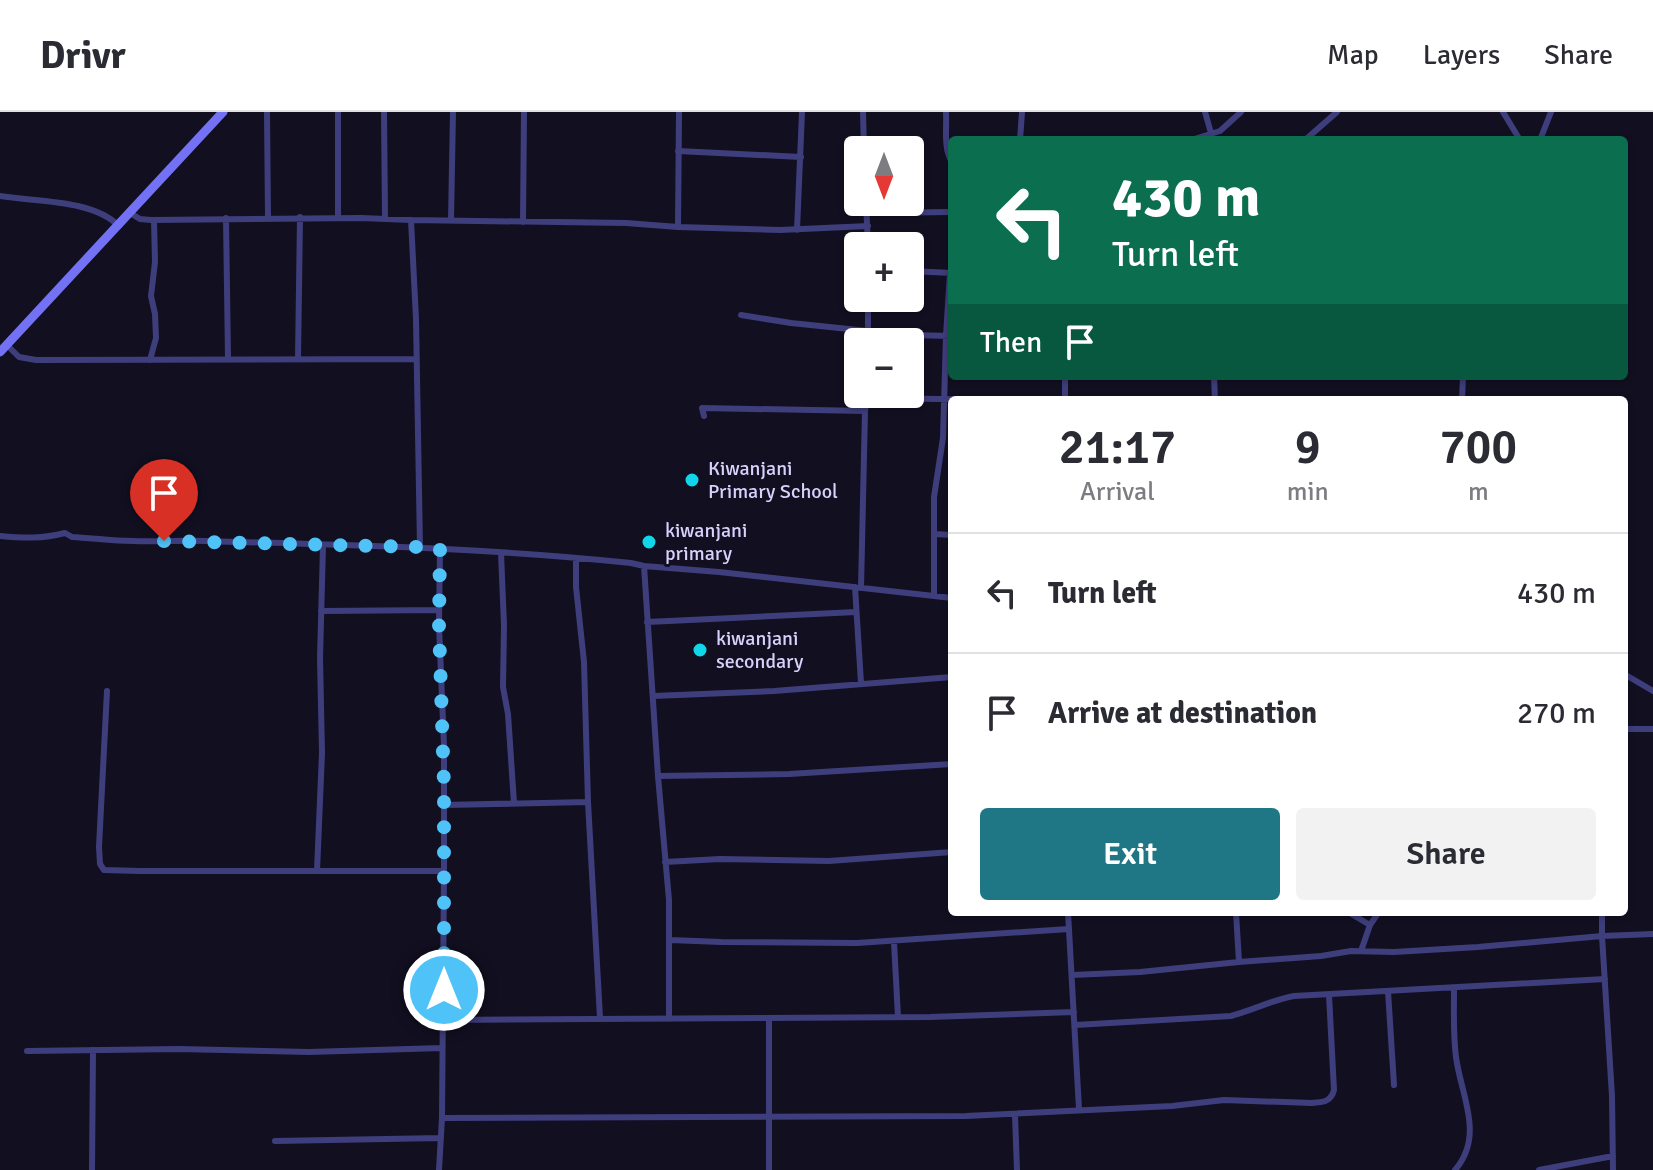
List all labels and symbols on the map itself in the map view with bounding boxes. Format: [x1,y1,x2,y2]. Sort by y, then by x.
north arrow [844,136,924,216]
place label: Kiwanjani Primary School [708,456,838,504]
pin [130,459,198,541]
marker: Kiwanjani Primary School [683,471,701,489]
place label: kiwanjani primary [665,518,747,566]
marker: kiwanjani primary [640,533,658,551]
place label: kiwanjani secondary [716,626,804,674]
marker: kiwanjani secondary [691,641,709,659]
position arrow [402,948,486,1032]

